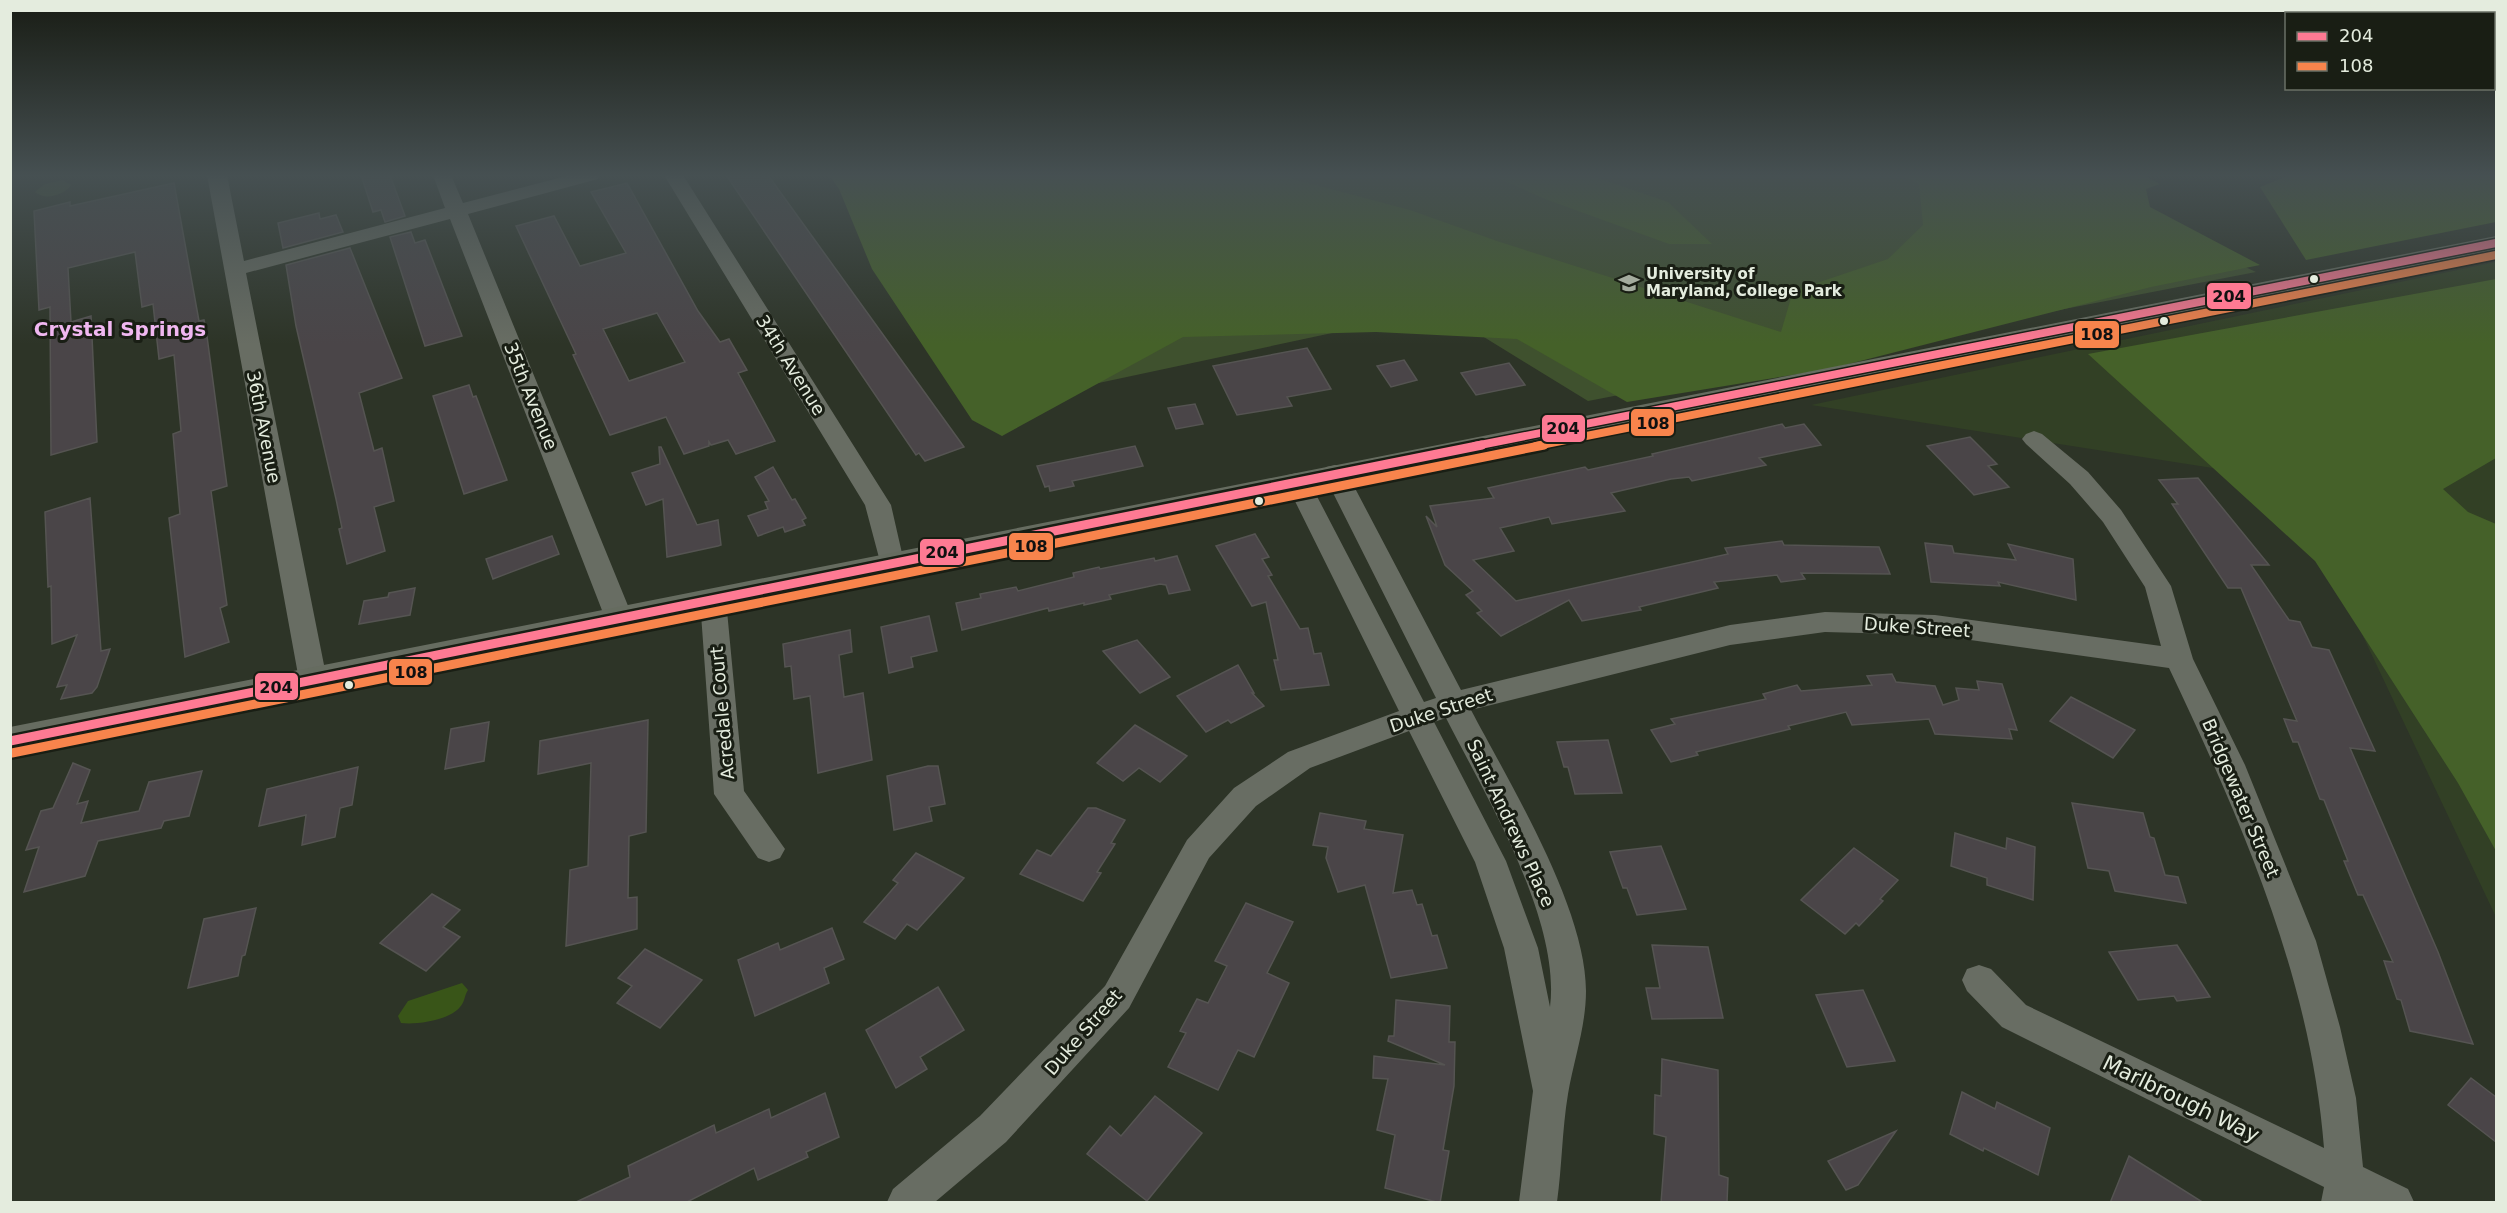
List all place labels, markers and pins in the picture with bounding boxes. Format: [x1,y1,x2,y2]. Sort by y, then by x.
place label: University of Maryland, College Park [1646,265,1843,300]
school or university icon: University of Maryland, College Park [1617,271,1641,295]
unlabelled marker [2308,273,2320,285]
unlabelled marker [2158,315,2170,327]
unlabelled marker [1253,495,1265,507]
unlabelled marker [343,679,355,691]

